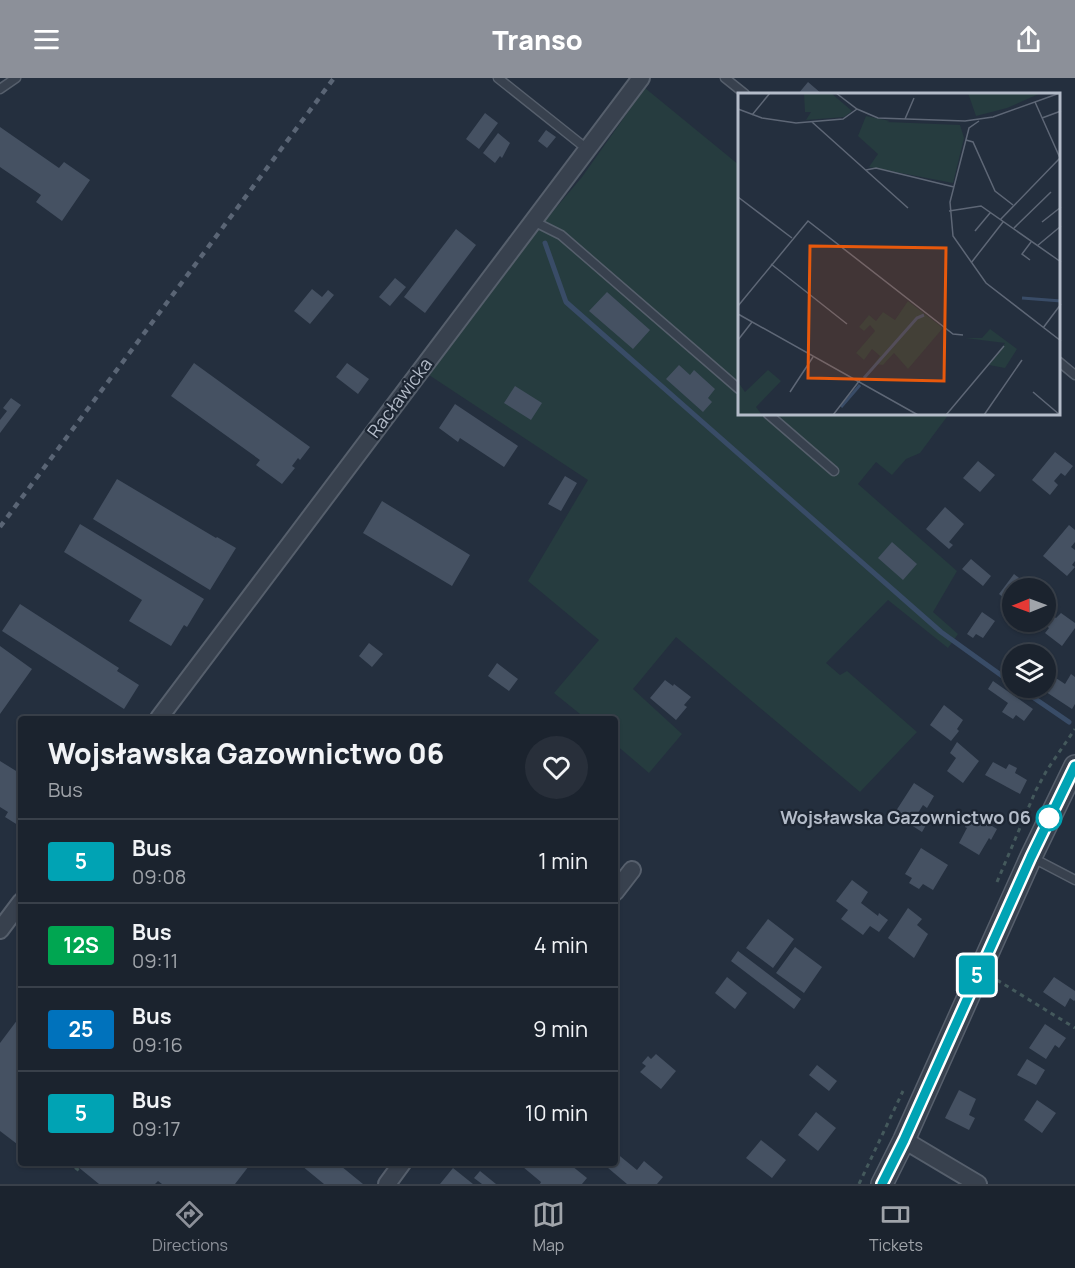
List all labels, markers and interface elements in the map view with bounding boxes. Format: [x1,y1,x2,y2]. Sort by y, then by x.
text: Transo [492,21,583,58]
icon: menu [30,23,63,56]
icon: share [1012,23,1045,56]
inset map [738,93,1060,416]
street label: Racławicka [361,353,437,442]
north arrow [1002,578,1056,632]
map controls [1002,578,1056,698]
button: layers [1002,644,1056,698]
text: Wojsławska Gazownictwo 06 [48,734,444,772]
button: heart [525,736,588,799]
text: Bus [48,776,83,803]
place label: Wojsławska Gazownictwo 06 [780,805,1031,829]
marker: Wojsławska Gazownictwo 06 [1036,805,1062,831]
text: Bus [132,833,172,863]
text: 1 min [538,846,588,876]
text: 5 [75,847,87,875]
text: 09:08 [132,863,186,890]
text: Bus [132,917,172,947]
text: 4 min [534,930,588,960]
text: 12S [63,931,99,959]
text: 09:11 [132,947,178,974]
line badge: 5 [958,956,996,994]
text: 5 [971,961,983,989]
text: Bus [132,1001,172,1031]
text: 9 min [533,1014,588,1044]
text: 25 [69,1015,93,1043]
text: 09:16 [132,1031,183,1058]
text: Bus [132,1085,172,1115]
text: 10 min [525,1098,588,1128]
text: 5 [75,1099,87,1127]
text: 09:17 [132,1115,180,1142]
tab: Directions [152,1198,228,1256]
tab: Map [532,1198,565,1256]
tab: Tickets [869,1198,923,1256]

